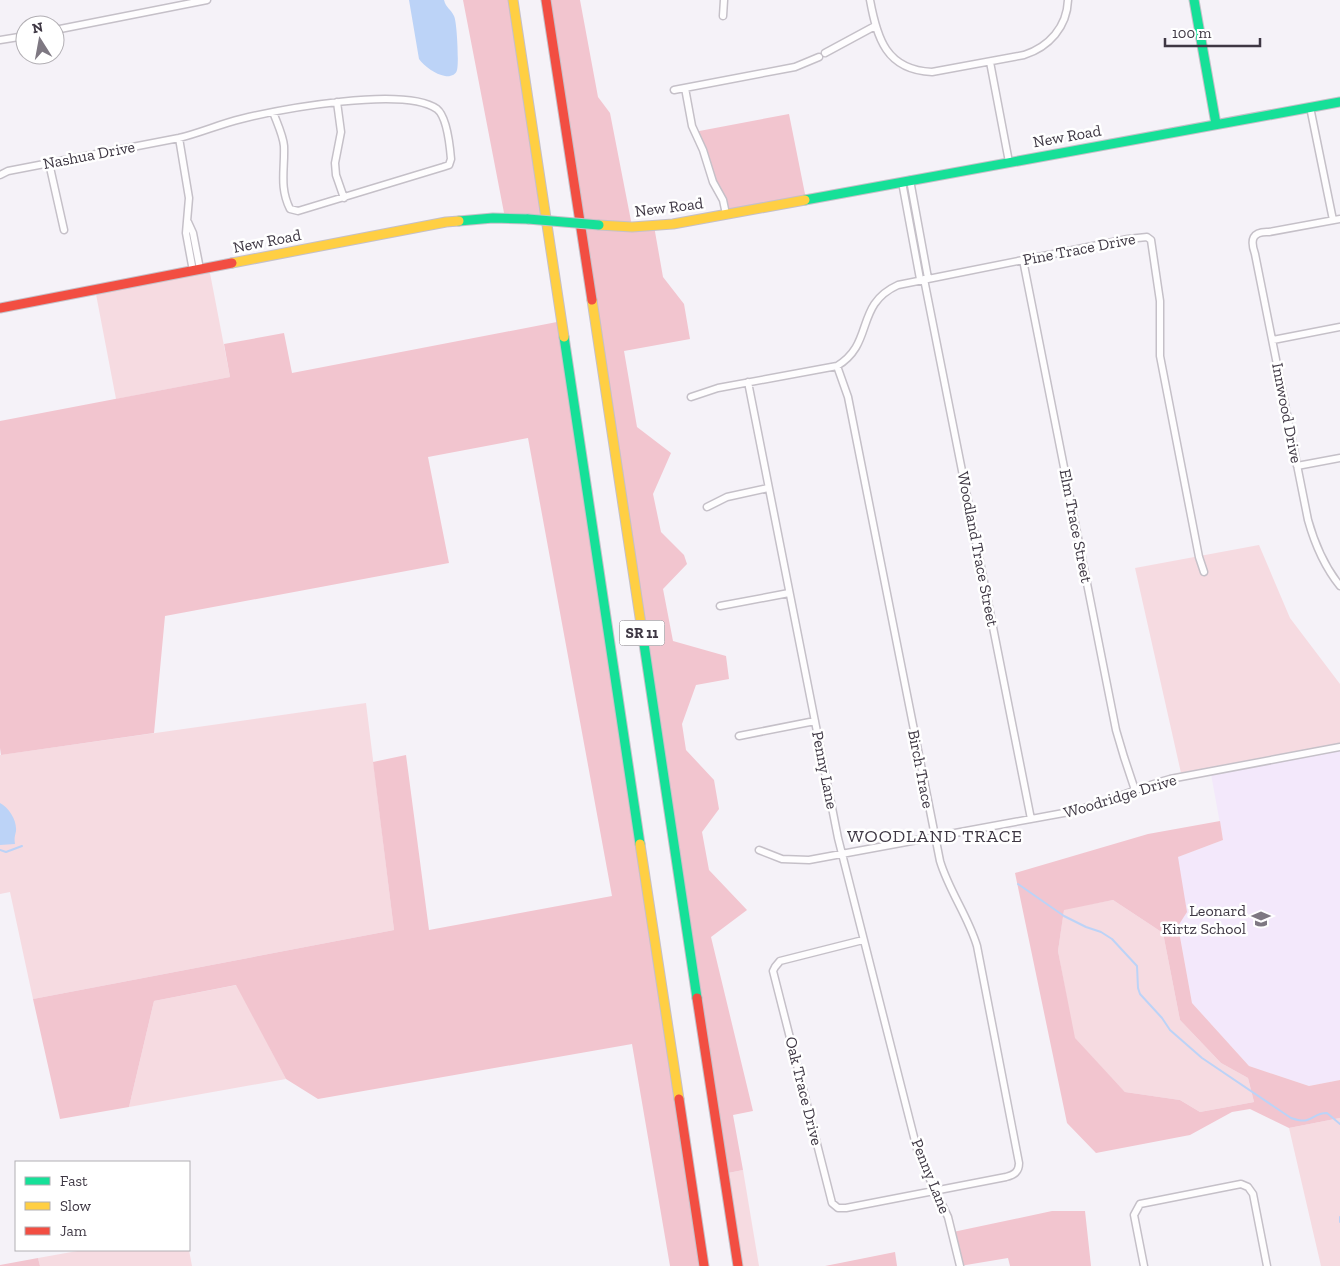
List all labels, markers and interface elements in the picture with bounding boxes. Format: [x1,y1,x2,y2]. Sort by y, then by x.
north arrow [15,15,65,65]
scale bar [1165,15,1260,47]
text: N [31,18,45,37]
text: 100 m [1172,24,1211,42]
street label: New Road [1031,121,1103,151]
street label: Nashua Drive [41,137,137,173]
street label: New Road [634,193,704,221]
street label: New Road [231,225,303,257]
street label: Pine Trace Drive [1021,229,1137,269]
street label: Innwood Drive [1268,361,1306,465]
street label: Elm Trace Street [1056,467,1096,585]
street label: Woodland Trace Street [954,470,1002,628]
road number: SR 11 [620,620,664,646]
street label: Birch Trace [904,728,938,810]
street label: Penny Lane [808,729,842,811]
street label: Woodridge Drive [1061,770,1179,822]
district label: WOODLAND TRACE [847,825,1023,847]
place label: Leonard Kirtz School [1162,901,1246,938]
school or university icon: Leonard Kirtz School [1250,908,1272,930]
street label: Oak Trace Drive [781,1035,827,1147]
street label: Penny Lane [907,1136,955,1216]
legend [15,1161,190,1251]
text: Fast [60,1172,88,1190]
text: Slow [60,1197,92,1215]
text: Jam [60,1222,87,1240]

